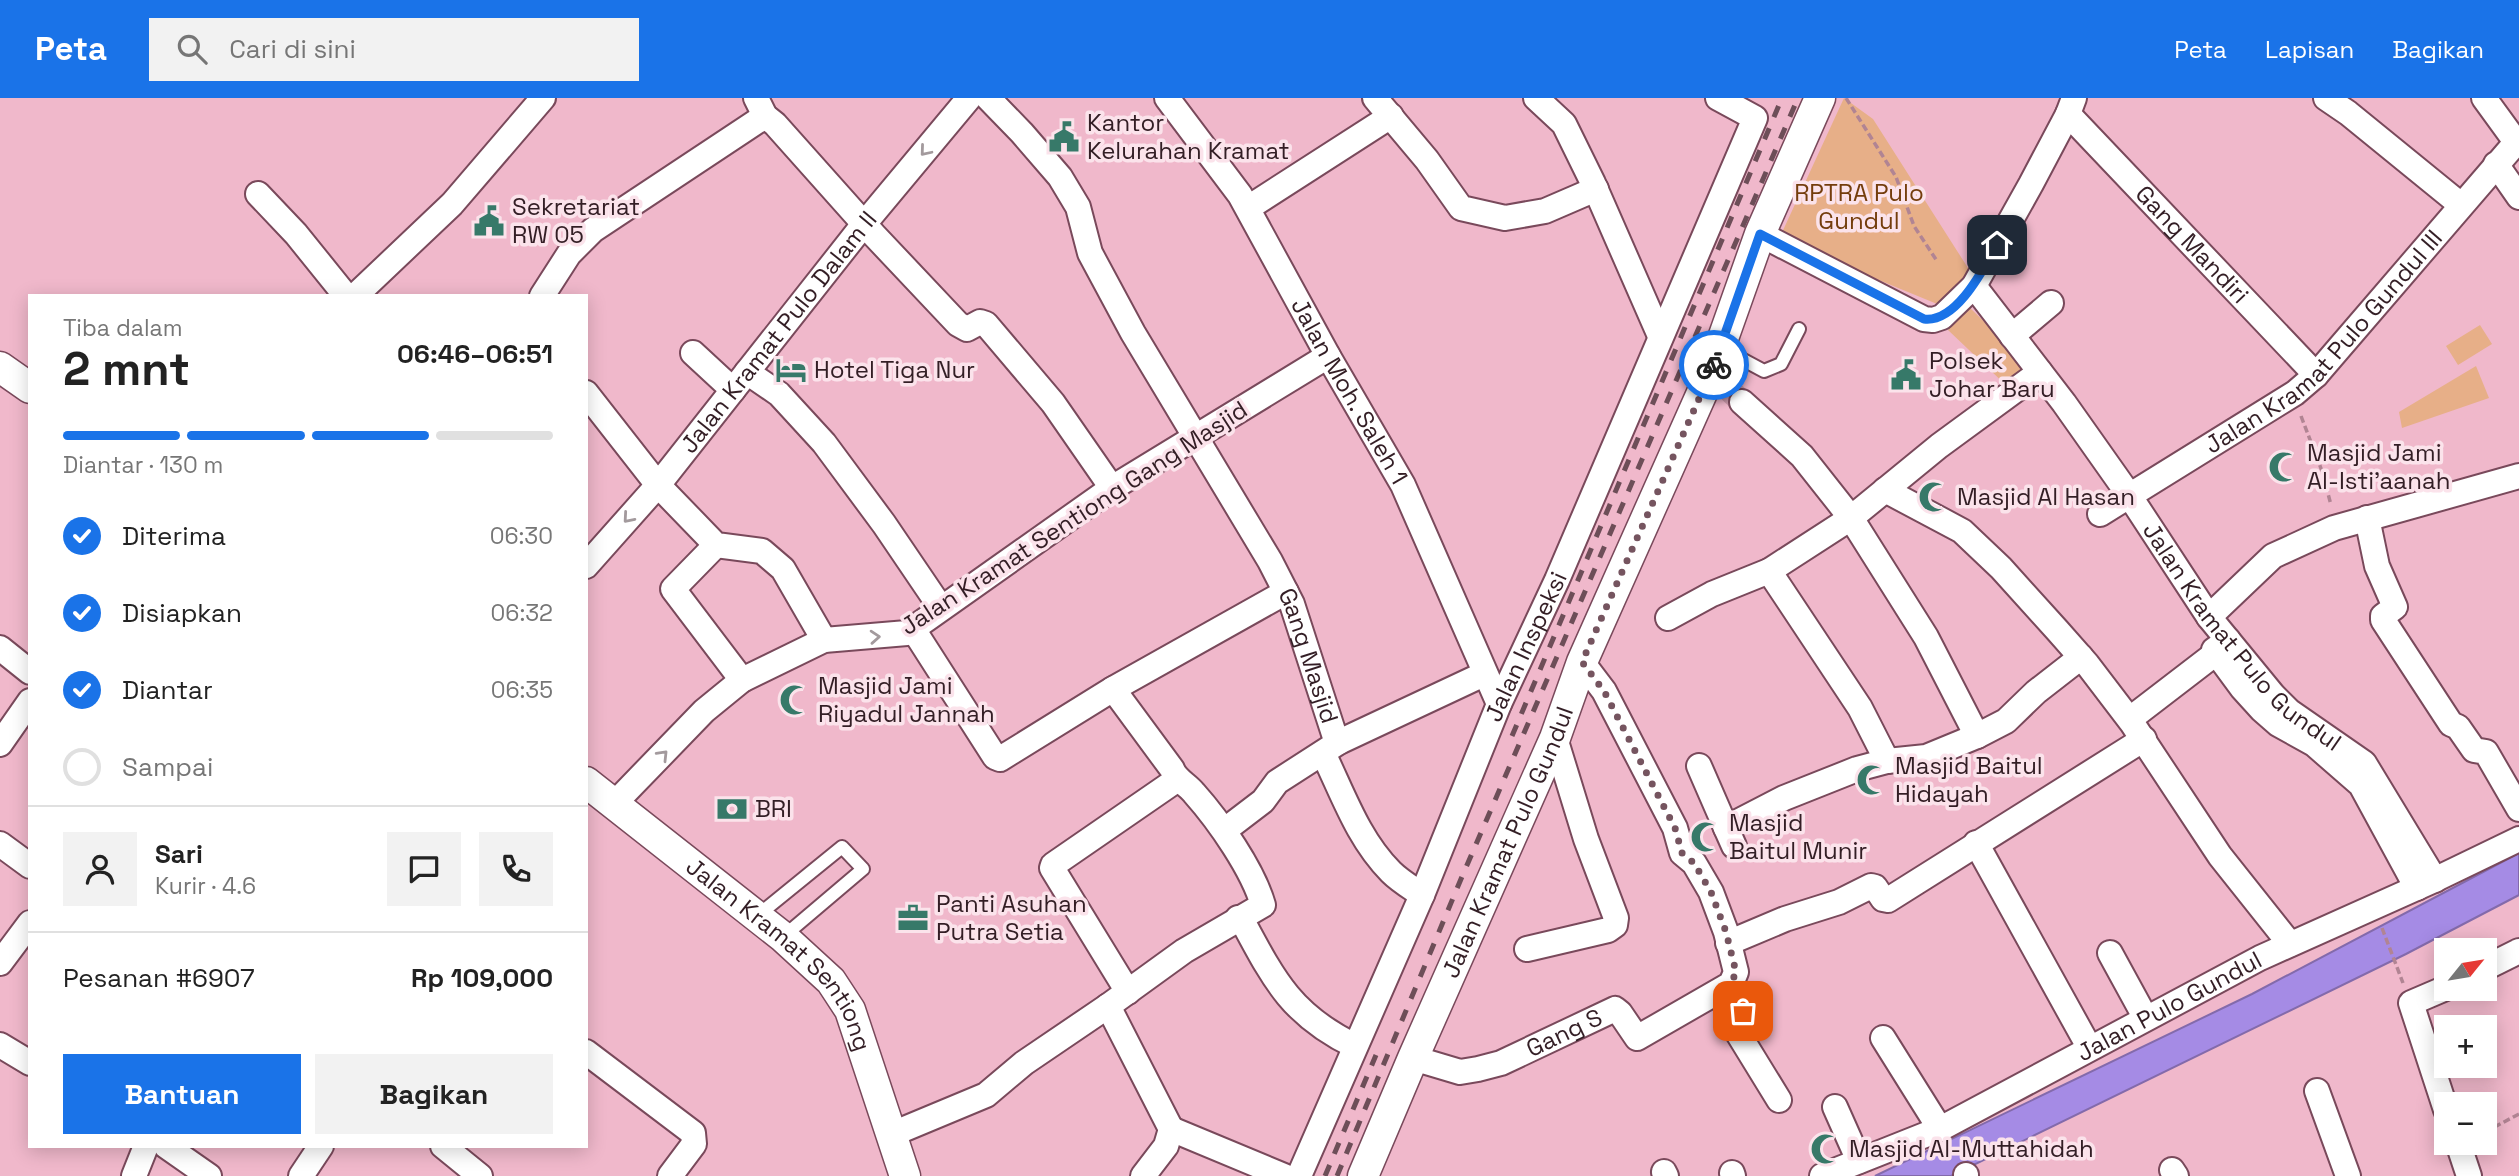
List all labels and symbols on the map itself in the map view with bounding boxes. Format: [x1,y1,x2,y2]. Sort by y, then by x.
place label: Kantor Kelurahan Kramat [1087,107,1290,166]
public building icon: Kantor Kelurahan Kramat [1047,120,1081,154]
one-way arrow [921,142,933,155]
park label: RPTRA Pulo Gundul [1794,177,1924,236]
street label: Gang Mandiri [2129,179,2256,310]
place label: Sekretariat RW 05 [512,191,640,250]
public building icon: Sekretariat RW 05 [472,204,506,238]
street label: Jalan Kramat Pulo Dalam II [673,204,883,459]
pin [1967,215,2027,275]
street label: Jalan Kramat Pulo Gundul III [2199,223,2449,460]
street label: Jalan Moh. Saleh 1 [1284,293,1415,490]
courier [1679,330,1749,400]
place label: Polsek Johar Baru [1929,345,2055,404]
hotel icon: Hotel Tiga Nur [774,353,808,387]
place label: Hotel Tiga Nur [814,354,975,385]
public building icon: Polsek Johar Baru [1889,358,1923,392]
street label: Jalan Kramat Sentiong Gang Masjid [894,394,1253,642]
place label: Masjid Jami Al-Isti'aanah [2307,437,2450,496]
mosque icon: Masjid Jami Al-Isti'aanah [2267,450,2301,484]
mosque icon: Masjid Al Hasan [1917,480,1951,514]
place label: Masjid Al Hasan [1957,481,2135,512]
one-way arrow [624,510,637,523]
street label: Jalan Kramat Pulo Gundul [2136,516,2347,758]
street label: Jalan Inspeksi [1478,567,1574,726]
street label: Gang Masjid [1271,583,1346,727]
one-way arrow [870,630,881,645]
place label: Masjid Jami Riyadul Jannah [818,670,995,729]
mosque icon: Masjid Jami Riyadul Jannah [778,683,812,717]
street label: Jalan Kramat Pulo Gundul [1435,702,1580,983]
one-way arrow [654,750,667,763]
place label: Masjid Baitul Hidayah [1895,750,2043,809]
mosque icon: Masjid Baitul Hidayah [1855,763,1889,797]
bank icon: BRI [715,792,749,826]
place label: BRI [755,793,792,824]
place label: Masjid Baitul Munir [1729,807,1867,866]
mosque icon: Masjid Baitul Munir [1689,820,1723,854]
street label: Jalan Kramat Sentiong [680,851,878,1055]
place label: Panti Asuhan Putra Setia [936,888,1087,947]
office icon: Panti Asuhan Putra Setia [896,901,930,935]
north arrow [2434,938,2497,1001]
street label: Jalan Pulo Gundul [2071,944,2267,1068]
pin [1713,981,1773,1041]
street label: Gang S [1521,1001,1607,1064]
mosque icon: Masjid Al-Muttahidah [1809,1132,1843,1166]
place label: Masjid Al-Muttahidah [1849,1133,2094,1164]

